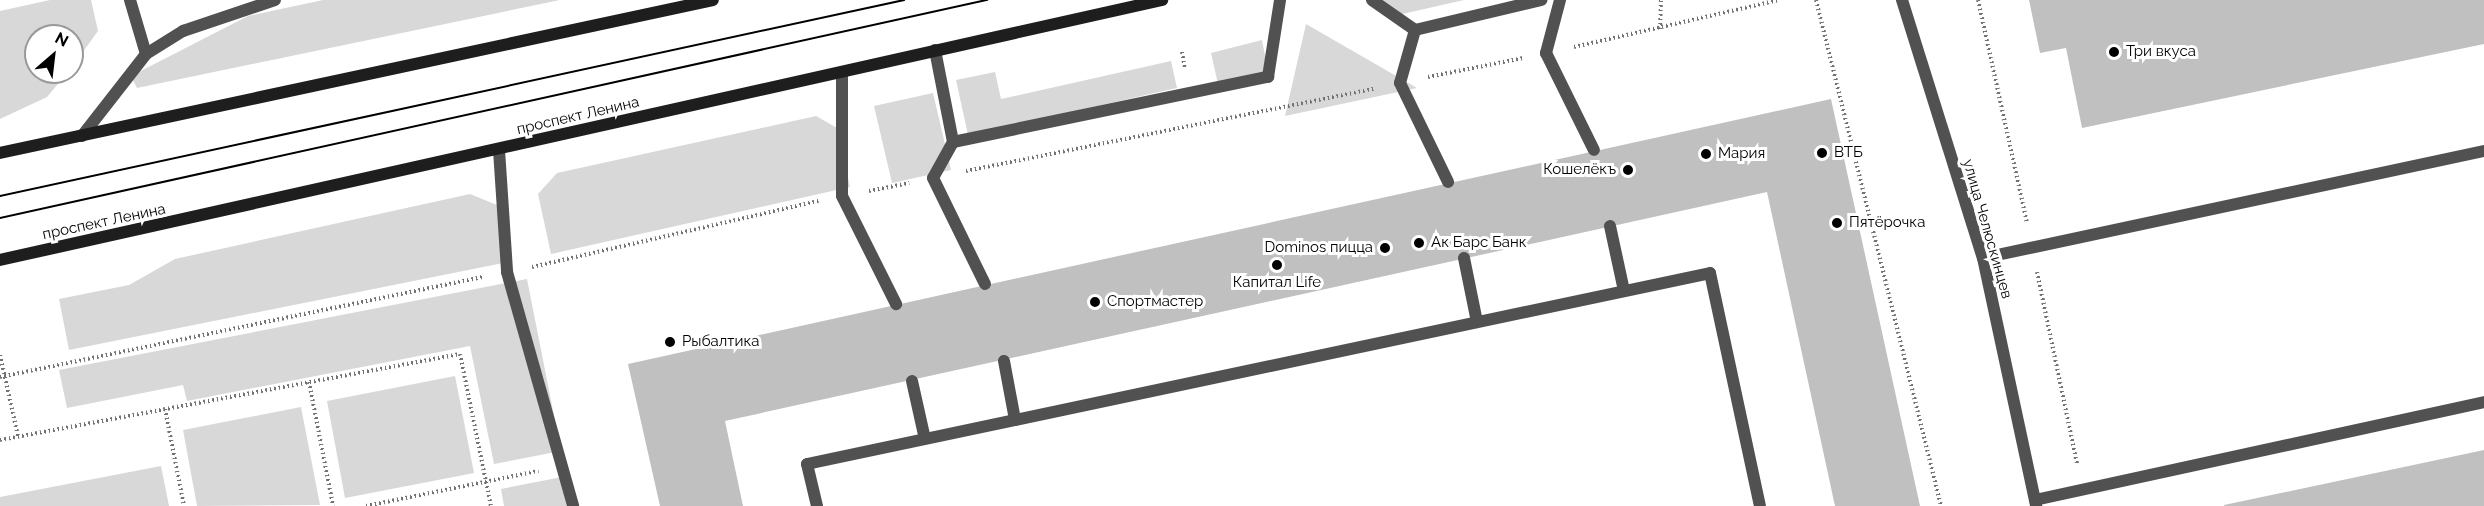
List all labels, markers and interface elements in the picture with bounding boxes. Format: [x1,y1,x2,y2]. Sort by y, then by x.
north arrow [24,24,84,84]
text: N [52,28,72,51]
place label: Три вкуса [2126,43,2196,61]
marker: Три вкуса [2107,45,2121,59]
street label: проспект Ленина [515,93,641,139]
place label: ВТБ [1834,144,1863,162]
place label: Мария [1718,145,1765,163]
marker: ВТБ [1815,146,1829,160]
marker: Мария [1699,147,1713,161]
street label: улица Челюскинцев [1958,157,2016,301]
place label: Кошелёкъ [1543,161,1616,179]
marker: Кошелёкъ [1621,163,1635,177]
street label: проспект Ленина [41,200,167,244]
place label: Пятёрочка [1849,214,1925,232]
marker: Пятёрочка [1830,216,1844,230]
place label: Ак Барс Банк [1431,234,1527,252]
marker: Ак Барс Банк [1412,236,1426,250]
place label: Dominos пицца [1265,239,1373,257]
marker: Dominos пицца [1378,241,1392,255]
marker: Капитал Life [1270,258,1284,272]
place label: Капитал Life [1233,274,1321,292]
place label: Спортмастер [1107,293,1203,311]
marker: Спортмастер [1088,295,1102,309]
place label: Рыбалтика [682,333,759,351]
marker: Рыбалтика [663,335,677,349]

